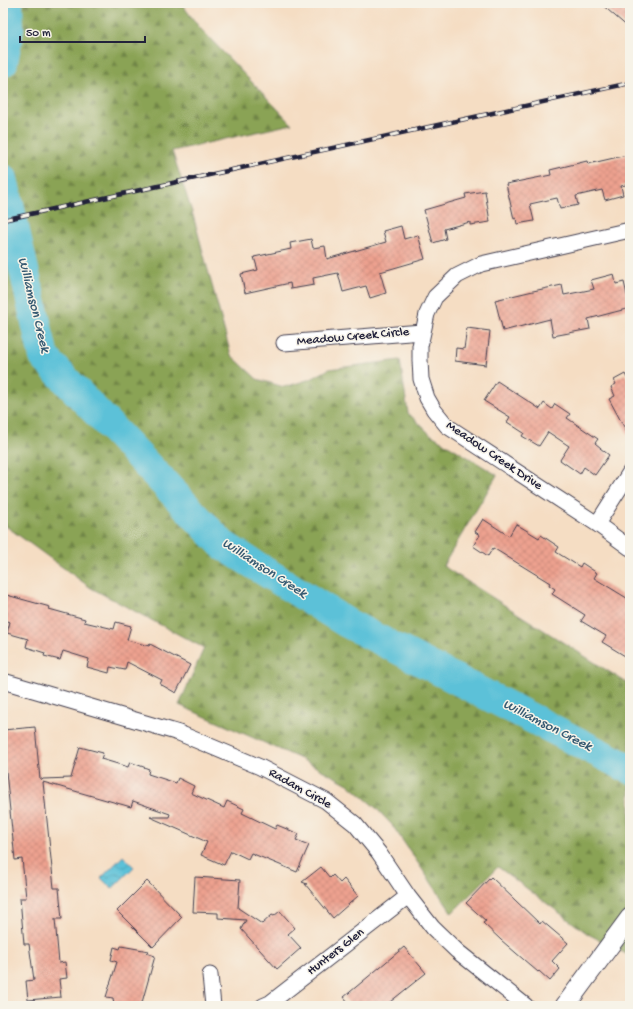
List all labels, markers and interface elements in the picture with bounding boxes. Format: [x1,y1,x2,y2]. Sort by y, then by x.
scale bar [20,18,145,44]
text: 50 m [26,27,51,41]
water label: Williamson Creek [13,256,53,356]
street label: Meadow Creek Circle [296,325,410,349]
street label: Meadow Creek Drive [443,418,545,494]
water label: Williamson Creek [218,535,311,604]
water label: Williamson Creek [500,696,596,756]
street label: Radam Circle [266,766,334,813]
street label: Hunters Glen [305,925,368,979]

